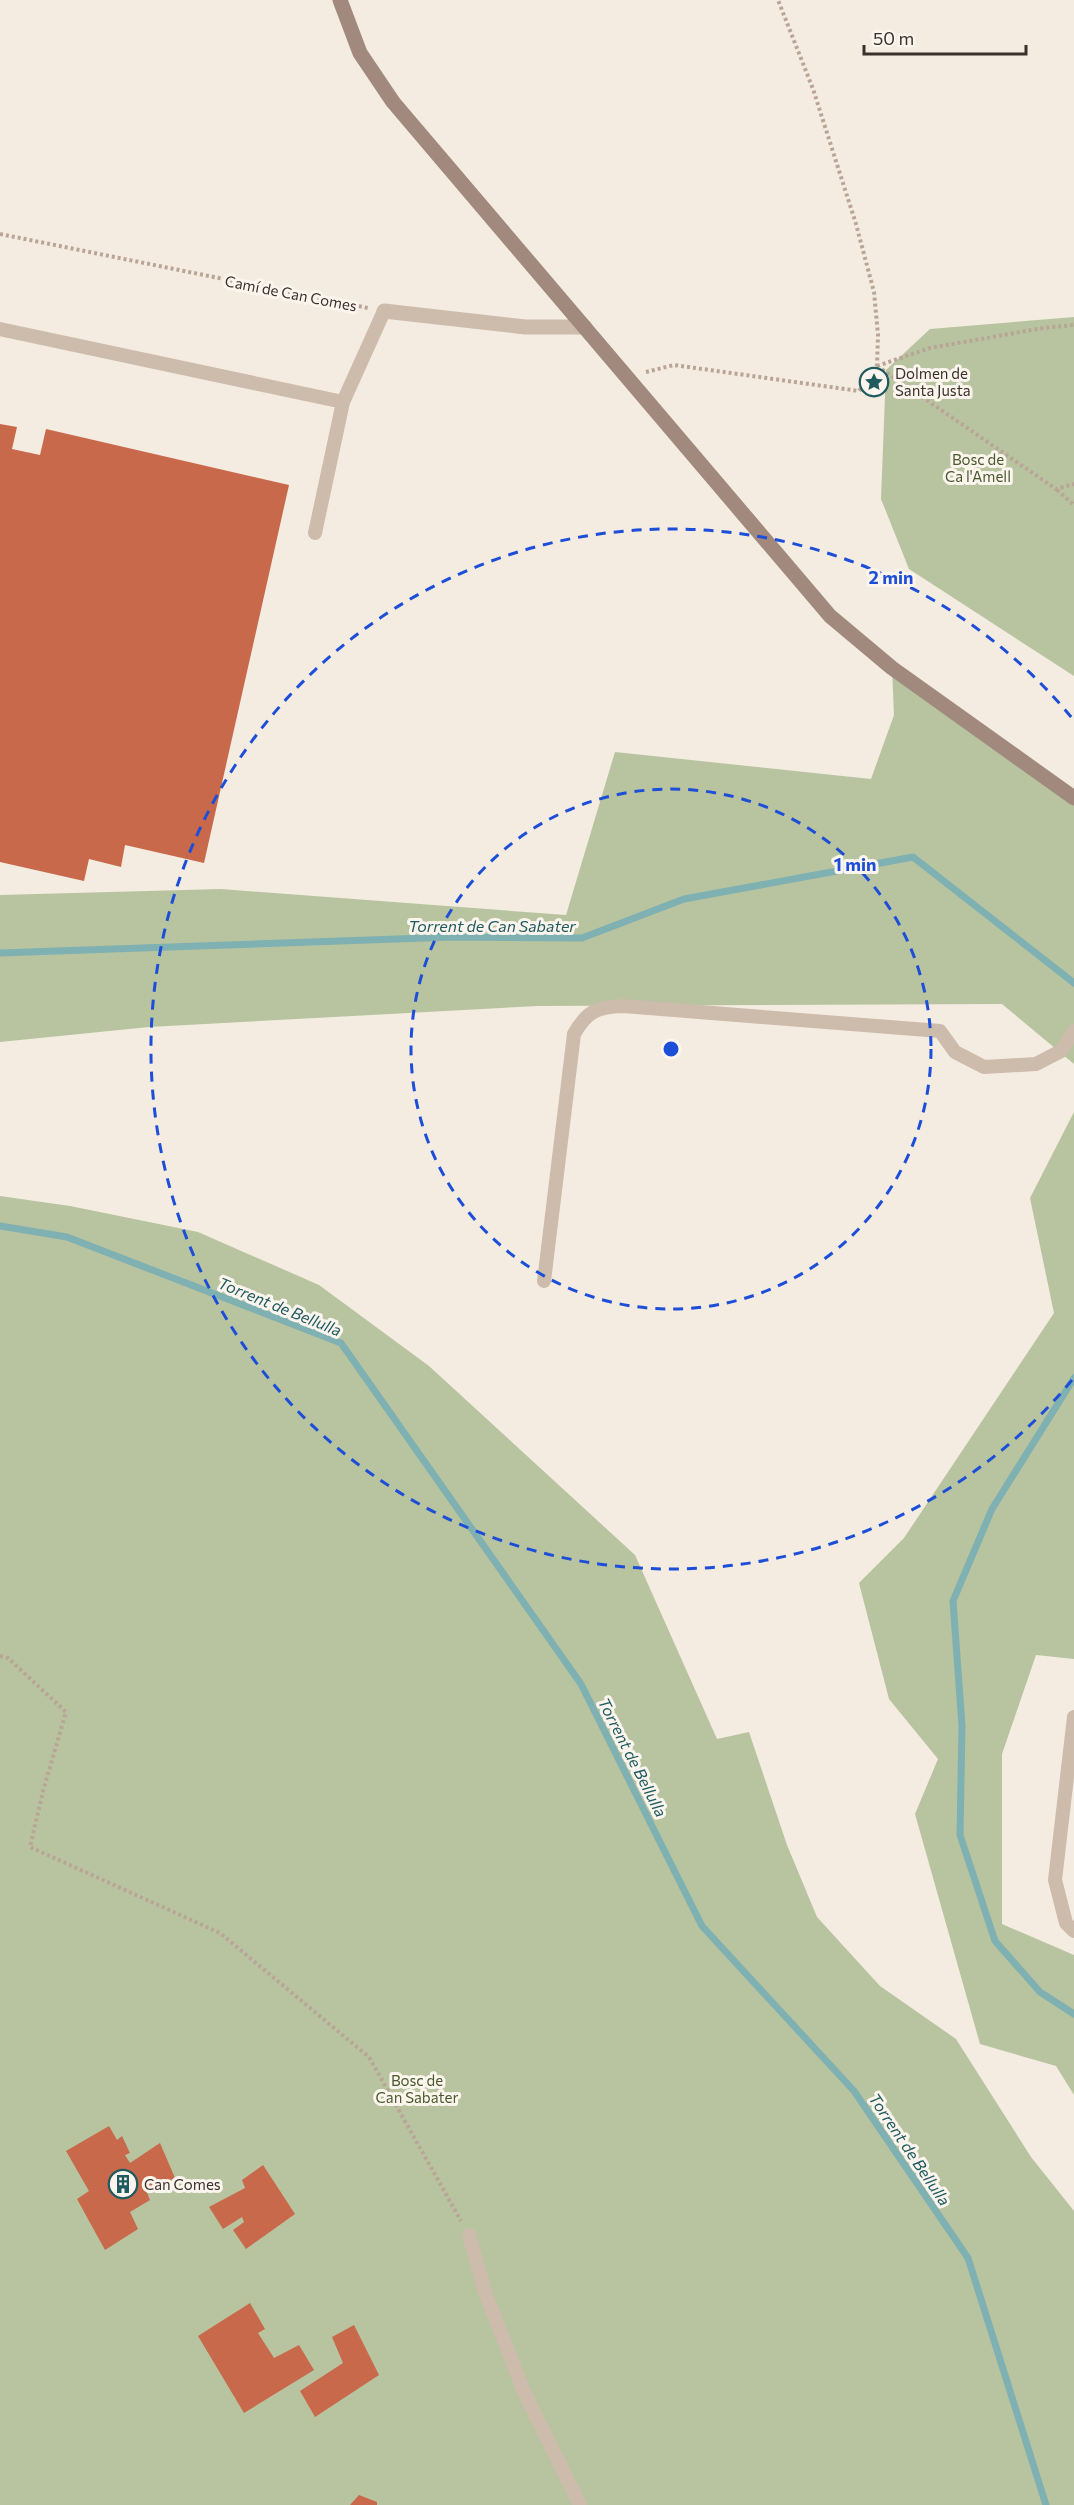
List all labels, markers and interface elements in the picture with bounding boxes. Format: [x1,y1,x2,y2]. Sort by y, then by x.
scale bar [864,18,1026,56]
text: 50 m [873,27,914,49]
street label: Camí de Can Comes [223,271,359,315]
place label: Dolmen de Santa Justa [895,364,971,399]
place icon: Dolmen de Santa Justa [858,366,890,398]
park label: Bosc de Ca l'Amell [945,450,1011,485]
text: 2 min [869,566,913,588]
text: 1 min [834,853,876,875]
water label: Torrent de Can Sabater [408,916,576,935]
centre of rings [661,1039,681,1059]
water label: Torrent de Bellulla [216,1273,344,1339]
water label: Torrent de Bellulla [595,1694,671,1820]
park label: Bosc de Can Sabater [376,2071,458,2106]
water label: Torrent de Bellulla [865,2089,955,2209]
building icon: Can Comes [107,2168,139,2200]
place label: Can Comes [144,2175,221,2193]

